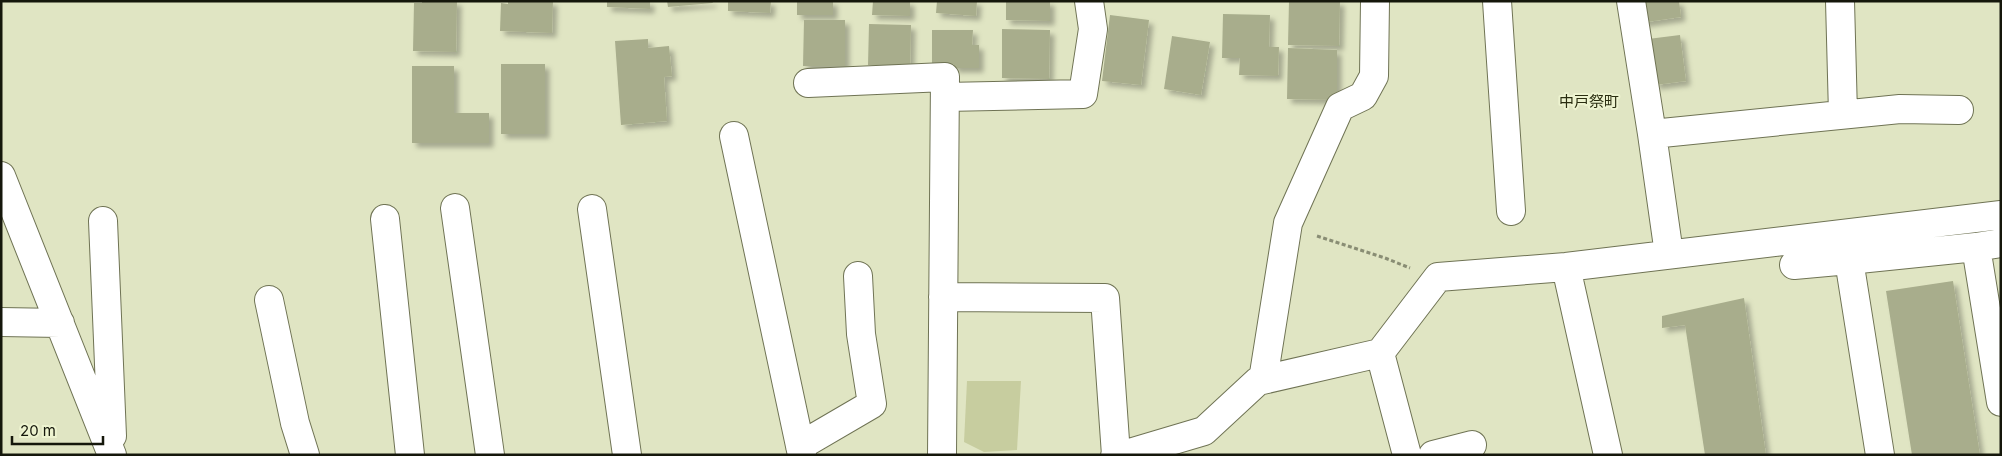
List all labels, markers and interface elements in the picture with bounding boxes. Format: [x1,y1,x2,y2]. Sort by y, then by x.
district label: 中戸祭町 [1559,92,1619,111]
scale bar [12,414,104,446]
text: 20 m [20,421,56,440]

